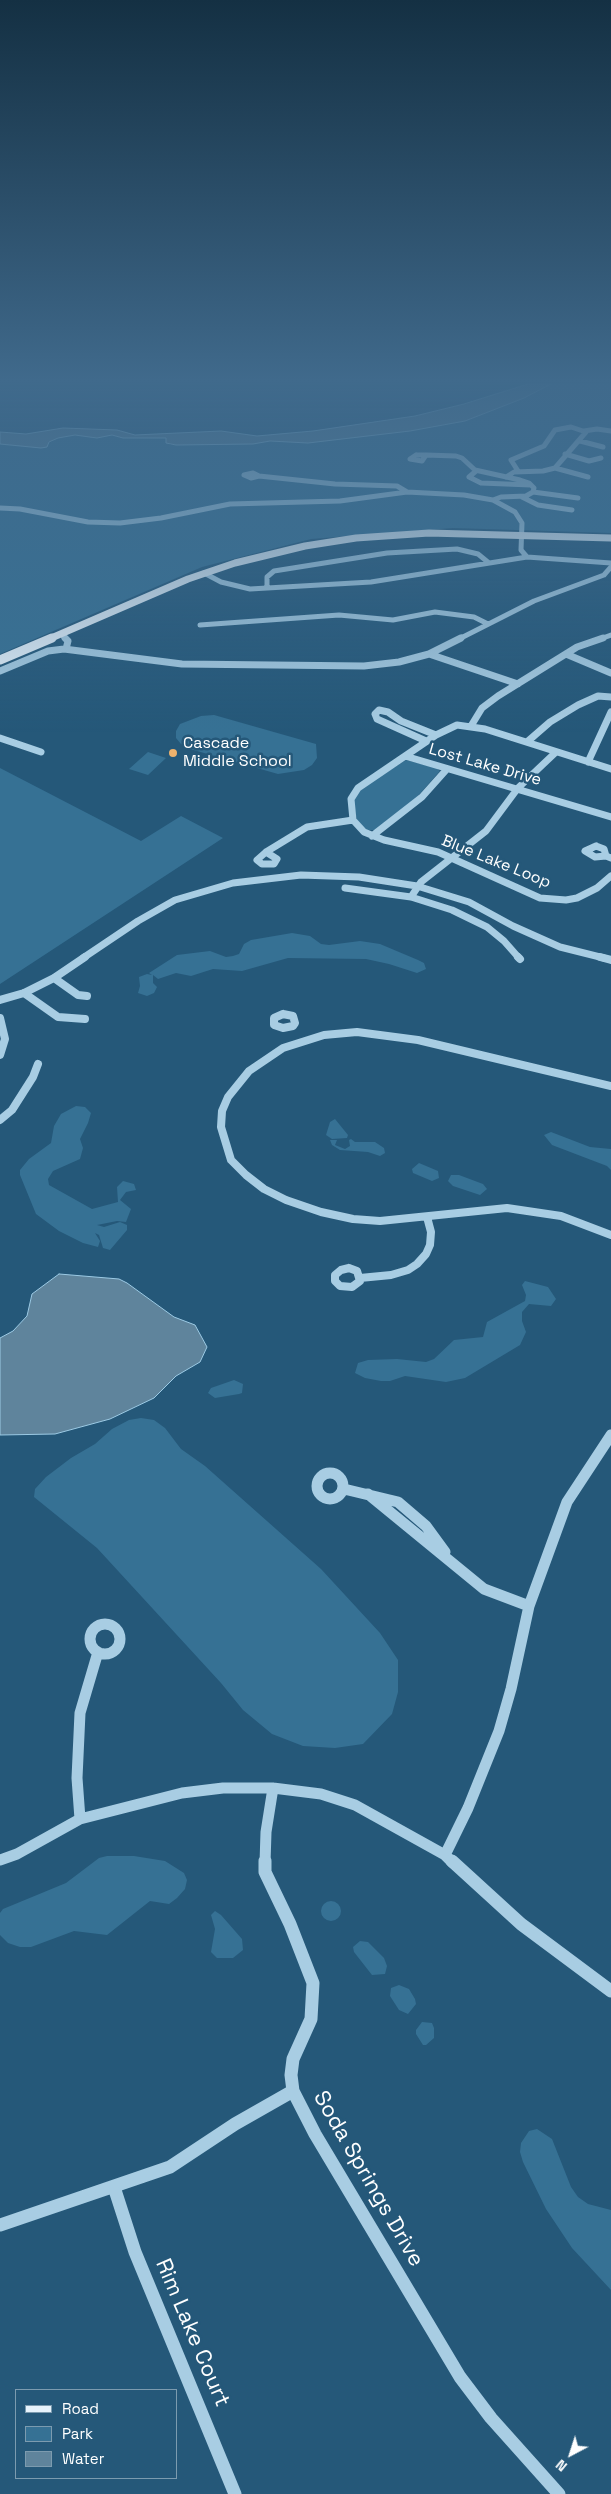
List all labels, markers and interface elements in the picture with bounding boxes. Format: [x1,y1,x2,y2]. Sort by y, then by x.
place label: Cascade Middle School [183,734,292,772]
street label: Lost Lake Drive [426,740,544,790]
marker: Cascade Middle School [167,747,179,759]
street label: Blue Lake Loop [438,831,554,893]
street label: Soda Springs Drive [307,2086,429,2272]
street label: Rim Lake Court [149,2255,235,2411]
legend [15,2389,178,2479]
text: Road [62,2399,99,2418]
text: Park [62,2424,93,2443]
north arrow [546,2429,596,2479]
text: Water [62,2449,104,2468]
text: N [552,2456,571,2475]

